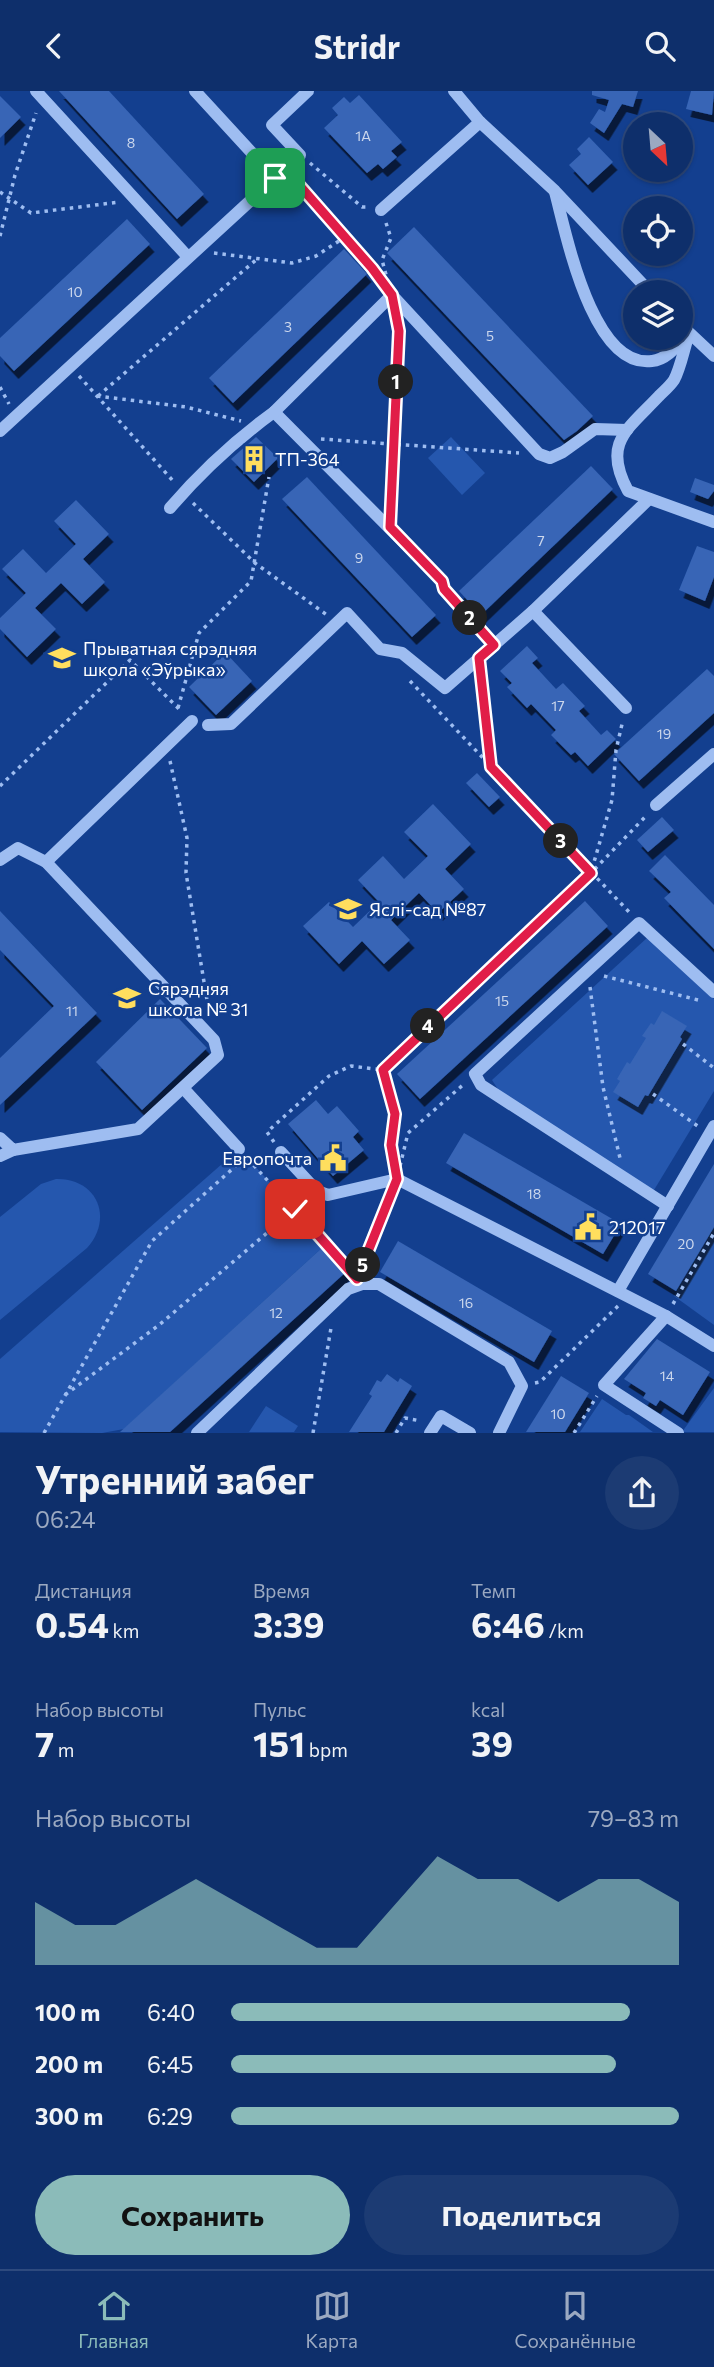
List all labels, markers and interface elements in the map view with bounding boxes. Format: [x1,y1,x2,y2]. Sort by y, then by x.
text: Stridr [314,26,400,66]
icon: back [35,27,73,65]
icon: search [641,27,679,65]
north arrow [623,112,693,182]
map controls [623,112,693,350]
house number: 1А [355,127,371,144]
house number: 8 [127,134,135,151]
pin [245,148,305,208]
icon: arrive [256,159,294,197]
button: locate [623,196,693,266]
button: layers [623,280,693,350]
house number: 10 [67,283,83,300]
house number: 3 [284,318,292,335]
house number: 5 [486,327,494,344]
pin: 1 [378,365,414,399]
text: 1 [391,370,400,393]
building icon: ТП-364 [239,444,269,474]
place label: ТП-364 [275,448,340,470]
house number: 7 [537,532,545,549]
house number: 9 [355,549,363,566]
pin: 2 [452,601,488,635]
text: 2 [464,606,475,629]
place label: Прыватная сярэдняя школа «Эўрыка» [83,637,257,680]
school or university icon: Прыватная сярэдняя школа «Эўрыка» [47,643,77,673]
house number: 17 [551,697,565,714]
house number: 19 [657,725,671,742]
pin: 3 [544,823,578,859]
text: 3 [555,829,566,852]
school or university icon: Яслі-сад №87 [333,894,363,924]
place label: Яслі-сад №87 [369,898,486,920]
place label: Сярэдняя школа № 31 [148,977,248,1020]
school or university icon: Сярэдняя школа № 31 [112,983,142,1013]
house number: 15 [495,992,509,1009]
house number: 11 [66,1002,78,1019]
pin: 4 [410,1009,446,1044]
text: 4 [422,1014,433,1037]
public building icon: Европочта [318,1143,348,1173]
place label: Европочта [222,1147,312,1169]
pin [265,1179,325,1239]
house number: 18 [527,1185,541,1202]
icon: check [276,1190,314,1228]
public building icon: 212017 [573,1212,603,1242]
place label: 212017 [609,1216,666,1238]
house number: 20 [678,1235,694,1252]
pin: 5 [346,1247,380,1283]
text: 5 [357,1253,368,1276]
house number: 16 [459,1294,473,1311]
house number: 12 [269,1304,283,1321]
house number: 14 [660,1367,675,1384]
house number: 10 [550,1405,566,1422]
text: Утренний забег [35,1455,314,1502]
button: share [605,1456,679,1530]
text: 06:24 [35,1505,96,1533]
text: Дистанция [35,1579,132,1602]
text: Время [253,1579,310,1602]
text: Темп [471,1579,516,1602]
text: 0.54 [35,1602,109,1645]
text: 3:39 [253,1602,325,1645]
text: 6:46 [471,1602,545,1645]
text: km [109,1619,139,1642]
text: /km [545,1619,584,1642]
text: Набор высоты [35,1698,164,1721]
text: Пульс [253,1698,307,1721]
text: kcal [471,1698,505,1721]
text: 7 [35,1721,54,1764]
text: 151 [253,1721,305,1764]
text: 39 [471,1721,513,1764]
text: m [54,1738,74,1761]
text: bpm [305,1738,348,1761]
text: Набор высоты [35,1804,191,1832]
text: 79–83 m [588,1804,679,1832]
text: 100 m [35,1998,100,2026]
text: 6:40 [147,1998,195,2026]
text: 200 m [35,2050,103,2078]
text: 6:45 [147,2050,193,2078]
text: 300 m [35,2102,103,2130]
text: 6:29 [147,2102,193,2130]
button: Сохранить [35,2175,350,2255]
button: Поделиться [364,2175,679,2255]
tab: Главная [78,2287,149,2352]
tab: Карта [305,2287,358,2352]
tab: Сохранённые [514,2287,636,2352]

